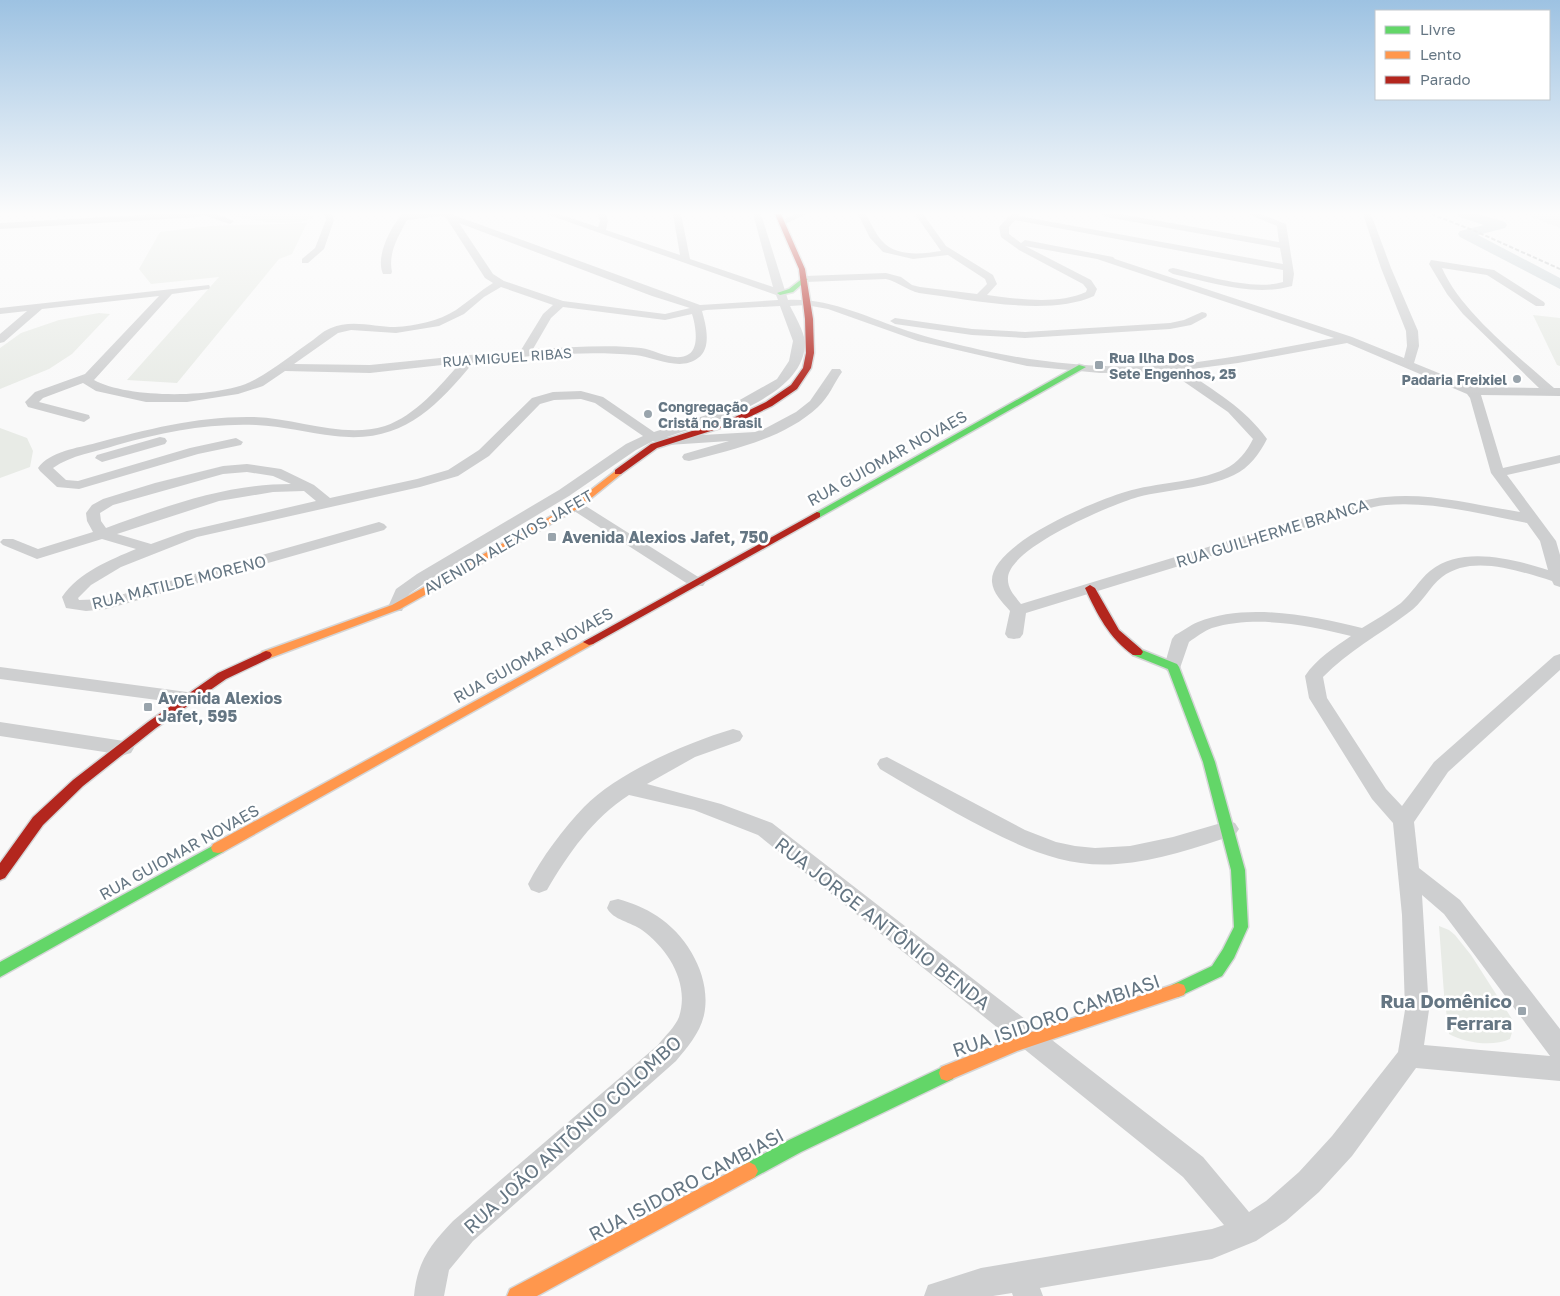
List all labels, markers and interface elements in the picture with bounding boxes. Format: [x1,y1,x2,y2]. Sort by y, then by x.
legend [1375,10,1550,100]
text: Livre [1420,20,1456,38]
text: Lento [1420,45,1461,63]
text: Parado [1420,70,1471,88]
street label: RUA MIGUEL RIBAS [442,344,572,370]
place label: Rua Ilha Dos Sete Engenhos, 25 [1109,349,1237,382]
marker: Rua Ilha Dos Sete Engenhos, 25 [1093,359,1105,371]
place label: Padaria Freixiel [1401,371,1507,388]
marker: Padaria Freixiel [1511,373,1523,385]
place label: Congregação Cristã no Brasil [658,398,763,431]
street label: RUA GUIOMAR NOVAES [804,406,970,510]
marker: Congregação Cristã no Brasil [642,408,654,420]
street label: AVENIDA ALEXIOS JAFET [420,485,596,599]
street label: RUA GUILHERME BRANCA [1174,494,1371,572]
place label: Avenida Alexios Jafet, 750 [562,527,769,547]
marker: Avenida Alexios Jafet, 750 [546,531,558,543]
street label: RUA MATILDE MORENO [90,551,268,613]
street label: RUA GUIOMAR NOVAES [450,603,616,707]
place label: Avenida Alexios Jafet, 595 [158,688,282,726]
marker: Avenida Alexios Jafet, 595 [142,701,154,713]
street label: RUA GUIOMAR NOVAES [96,800,262,904]
street label: RUA JORGE ANTÔNIO BENDA [771,832,996,1014]
street label: RUA ISIDORO CAMBIASI [949,969,1163,1061]
place label: Rua Domênico Ferrara [1380,989,1512,1034]
marker: Rua Domênico Ferrara [1516,1005,1528,1017]
street label: RUA JOÃO ANTÔNIO COLOMBO [458,1030,686,1238]
street label: RUA ISIDORO CAMBIASI [585,1123,787,1245]

